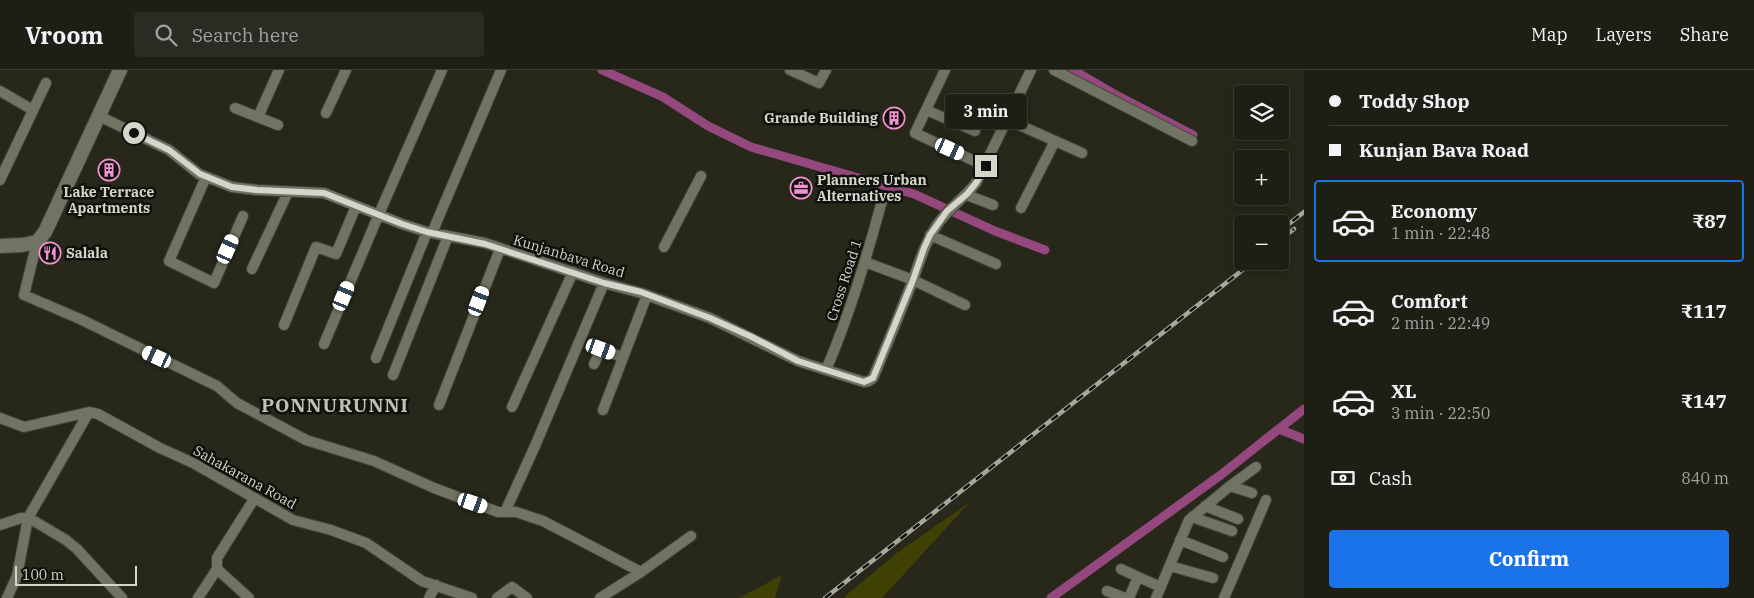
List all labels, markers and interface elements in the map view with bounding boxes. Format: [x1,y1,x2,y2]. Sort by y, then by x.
search box [134,12,484,57]
text: Vroom [25,19,104,51]
icon: search [152,21,180,49]
text: Search here [192,23,299,47]
text: Map [1531,23,1568,46]
text: Layers [1596,23,1652,46]
text: Share [1680,23,1729,46]
map controls [1234,85,1289,270]
button: layers [1234,85,1289,140]
text: Toddy Shop [1359,89,1470,113]
callout: 3 min [945,93,1027,128]
text: 3 min [964,101,1008,121]
building icon: Grande Building [882,106,906,130]
place label: Grande Building [764,109,879,127]
route start [123,122,145,144]
car [933,136,966,162]
text: Kunjan Bava Road [1359,138,1529,162]
button: + [1234,150,1289,205]
route end [975,155,997,177]
building icon: Lake Terrace Apartments [97,158,121,182]
place label: Planners Urban Alternatives [817,171,927,205]
office icon: Planners Urban Alternatives [789,176,813,200]
place label: Lake Terrace Apartments [64,183,154,217]
icon: car [1331,199,1376,244]
text: Economy [1391,199,1477,223]
text: ₹87 [1692,209,1727,233]
button: − [1234,215,1289,270]
text: 1 min · 22:48 [1391,223,1490,243]
street label: Kunjanbava Road [511,231,627,282]
car [215,232,240,266]
street label: Cross Road 1 [822,237,866,323]
restaurant icon: Salala [38,241,62,265]
place label: Salala [66,244,108,262]
car [331,279,356,313]
car [466,284,491,318]
icon: car [1331,289,1376,334]
text: Comfort [1391,289,1468,313]
text: ₹117 [1681,299,1727,323]
text: 2 min · 22:49 [1391,313,1490,333]
car [584,337,617,361]
car [140,344,173,370]
icon: car [1331,379,1376,424]
text: XL [1391,379,1417,403]
text: ₹147 [1681,389,1727,413]
district label: PONNURUNNI [261,393,409,417]
text: 3 min · 22:50 [1391,403,1490,423]
street label: Sahakarana Road [190,441,300,513]
icon: cash [1329,464,1357,492]
text: Cash [1369,466,1413,490]
text: 840 m [1681,468,1729,488]
car [456,491,489,515]
button: Confirm [1329,530,1729,588]
scale bar [15,563,138,586]
text: 100 m [22,566,64,584]

